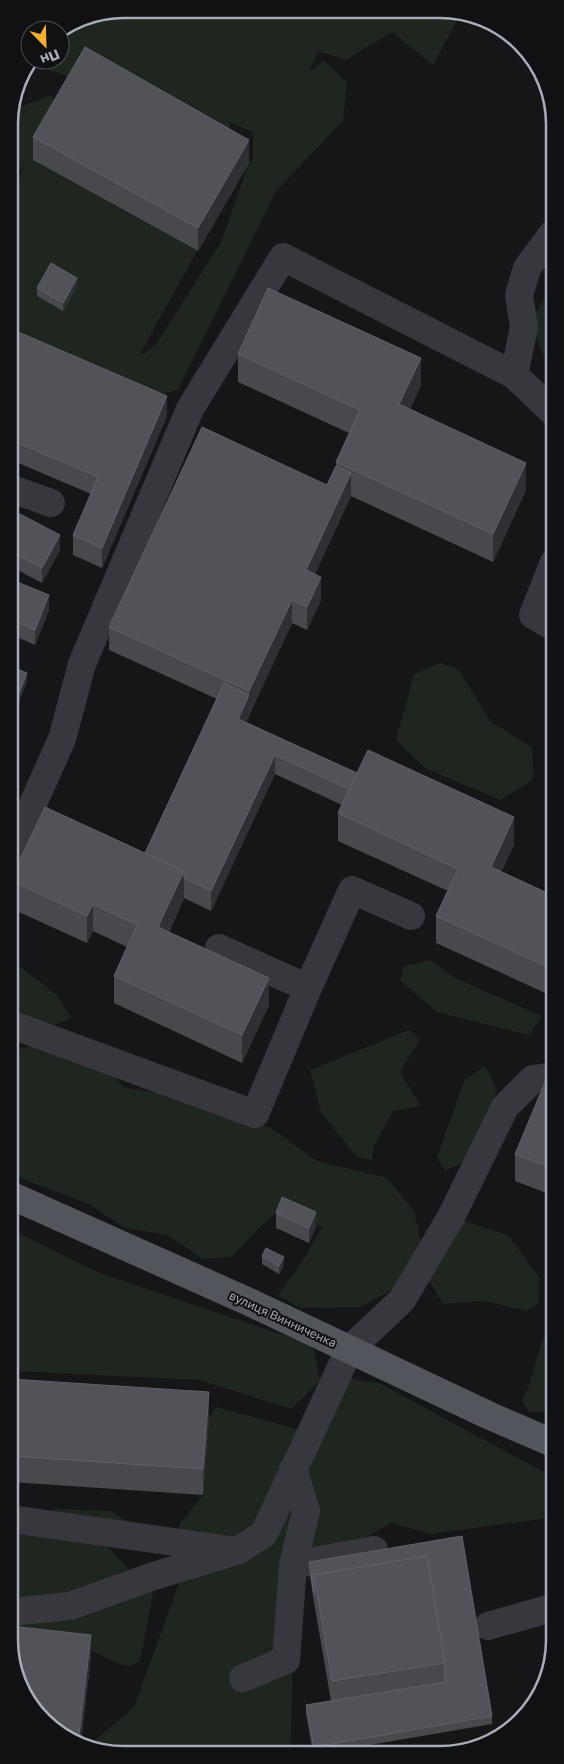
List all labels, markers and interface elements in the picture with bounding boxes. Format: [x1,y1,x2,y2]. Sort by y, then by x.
north arrow [20,20,70,70]
text: Пн [38,46,62,69]
street label: вулиця Винниченка [227,1288,339,1350]

